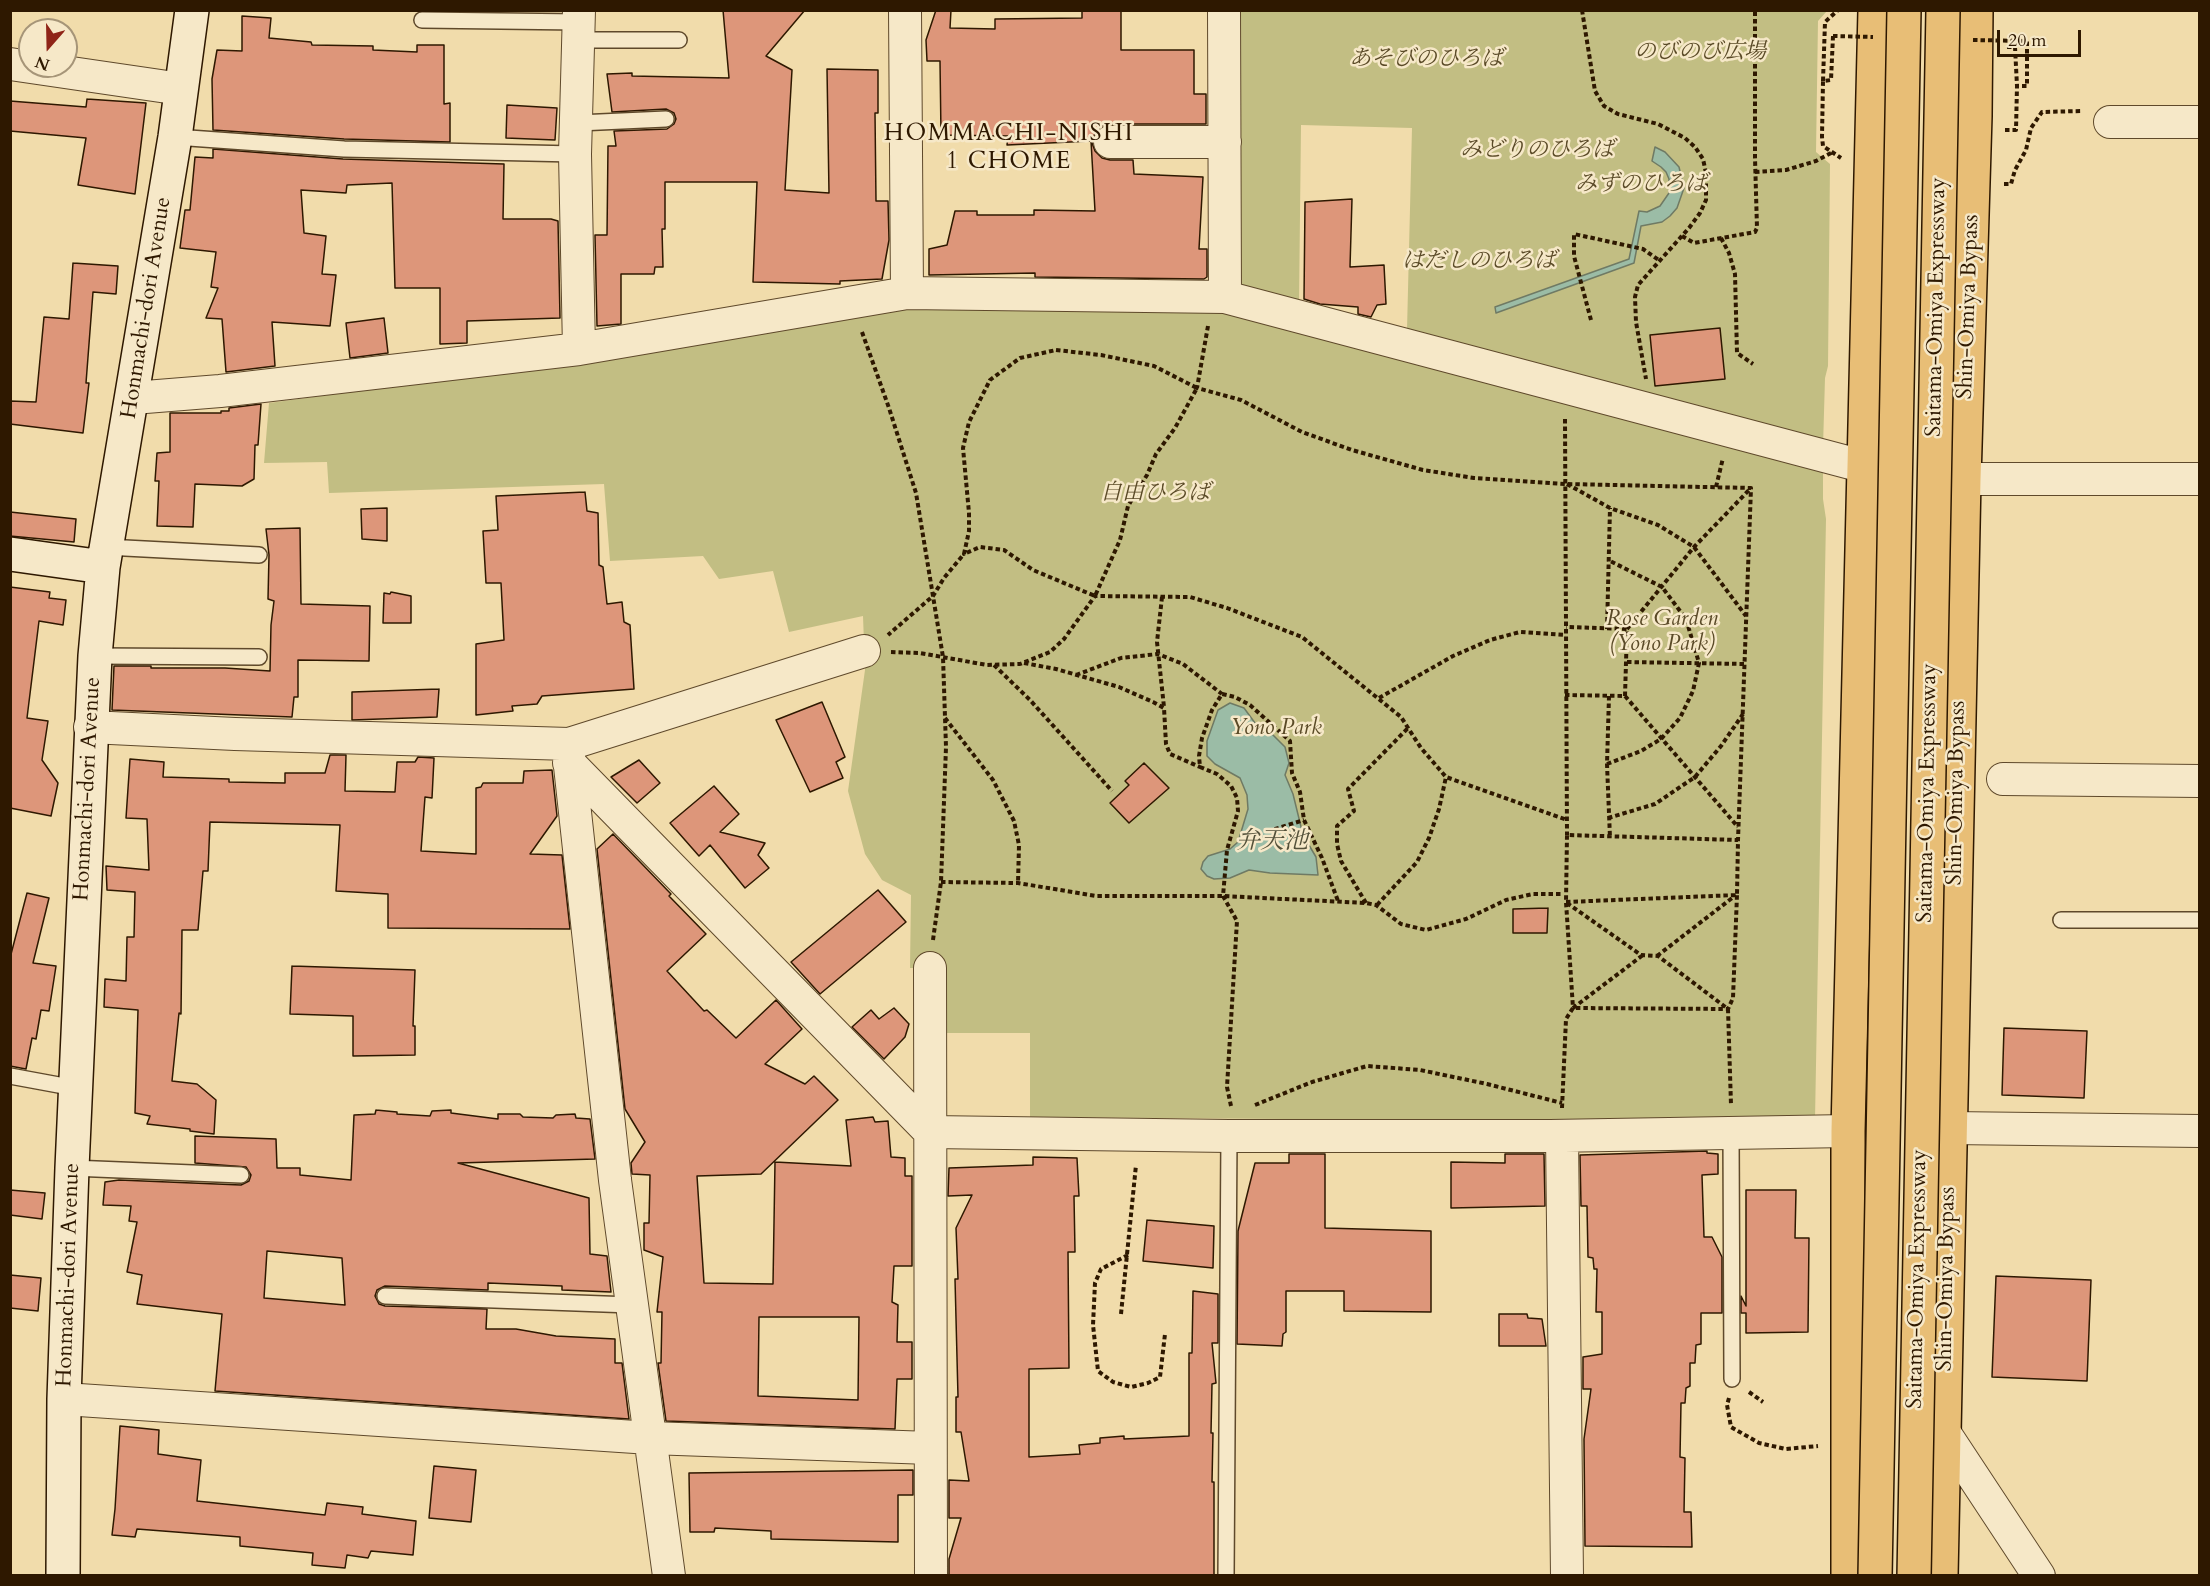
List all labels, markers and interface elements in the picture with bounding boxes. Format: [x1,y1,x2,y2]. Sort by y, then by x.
north arrow [18,18,78,78]
scale bar [2000,18,2084,56]
text: 20 m [2008,28,2047,53]
park label: のびのび広場 [1634,40,1766,66]
park label: あそびのひろば [1349,47,1503,73]
text: N [32,50,53,76]
district label: HOMMACHI-NISHI 1 CHOME [884,120,1134,176]
park label: みどりのひろば [1460,138,1614,164]
park label: みずのひろば [1575,172,1707,198]
street label: Saitama-Omiya Expressway [1922,177,1952,437]
street label: Honmachi-dori Avenue [116,195,178,421]
street label: Shin-Omiya Bypass [1953,214,1985,400]
park label: はだしのひろば [1402,249,1556,275]
park label: 自由ひろば [1100,481,1210,507]
park label: Rose Garden (Yono Park) [1606,607,1718,658]
street label: Saitama-Omiya Expressway [1913,663,1943,923]
street label: Honmachi-dori Avenue [69,676,107,902]
street label: Shin-Omiya Bypass [1942,700,1972,886]
park label: Yono Park [1230,716,1322,742]
water label: 弁天池 [1236,828,1308,856]
street label: Saitama-Omiya Expressway [1903,1149,1933,1409]
street label: Honmachi-dori Avenue [52,1163,86,1387]
street label: Shin-Omiya Bypass [1932,1186,1962,1372]

